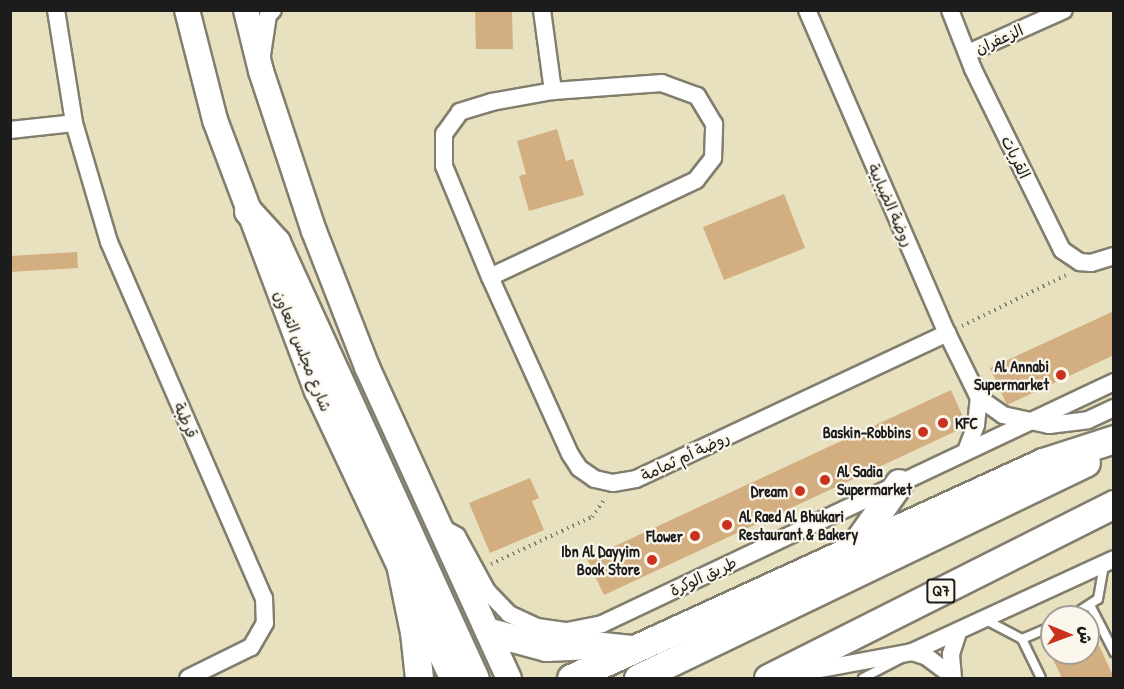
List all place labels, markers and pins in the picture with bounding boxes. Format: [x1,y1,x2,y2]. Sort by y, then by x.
place label: Al Annabi Supermarket [974,356,1049,394]
marker: Al Annabi Supermarket [1054,368,1068,382]
place label: KFC [955,413,978,433]
marker: KFC [936,416,950,430]
place label: Baskin-Robbins [823,422,911,442]
marker: Baskin-Robbins [916,425,930,439]
place label: Al Sadia Supermarket [837,461,912,499]
marker: Al Sadia Supermarket [818,473,832,487]
place label: Dream [751,481,788,501]
marker: Dream [793,484,807,498]
place label: Al Raed Al Bhukari Restaurant & Bakery [739,506,858,544]
marker: Al Raed Al Bhukari Restaurant & Bakery [720,518,734,532]
place label: Flower [646,526,683,546]
marker: Flower [688,529,702,543]
place label: Ibn Al Dayyim Book Store [561,541,640,579]
marker: Ibn Al Dayyim Book Store [645,553,659,567]

